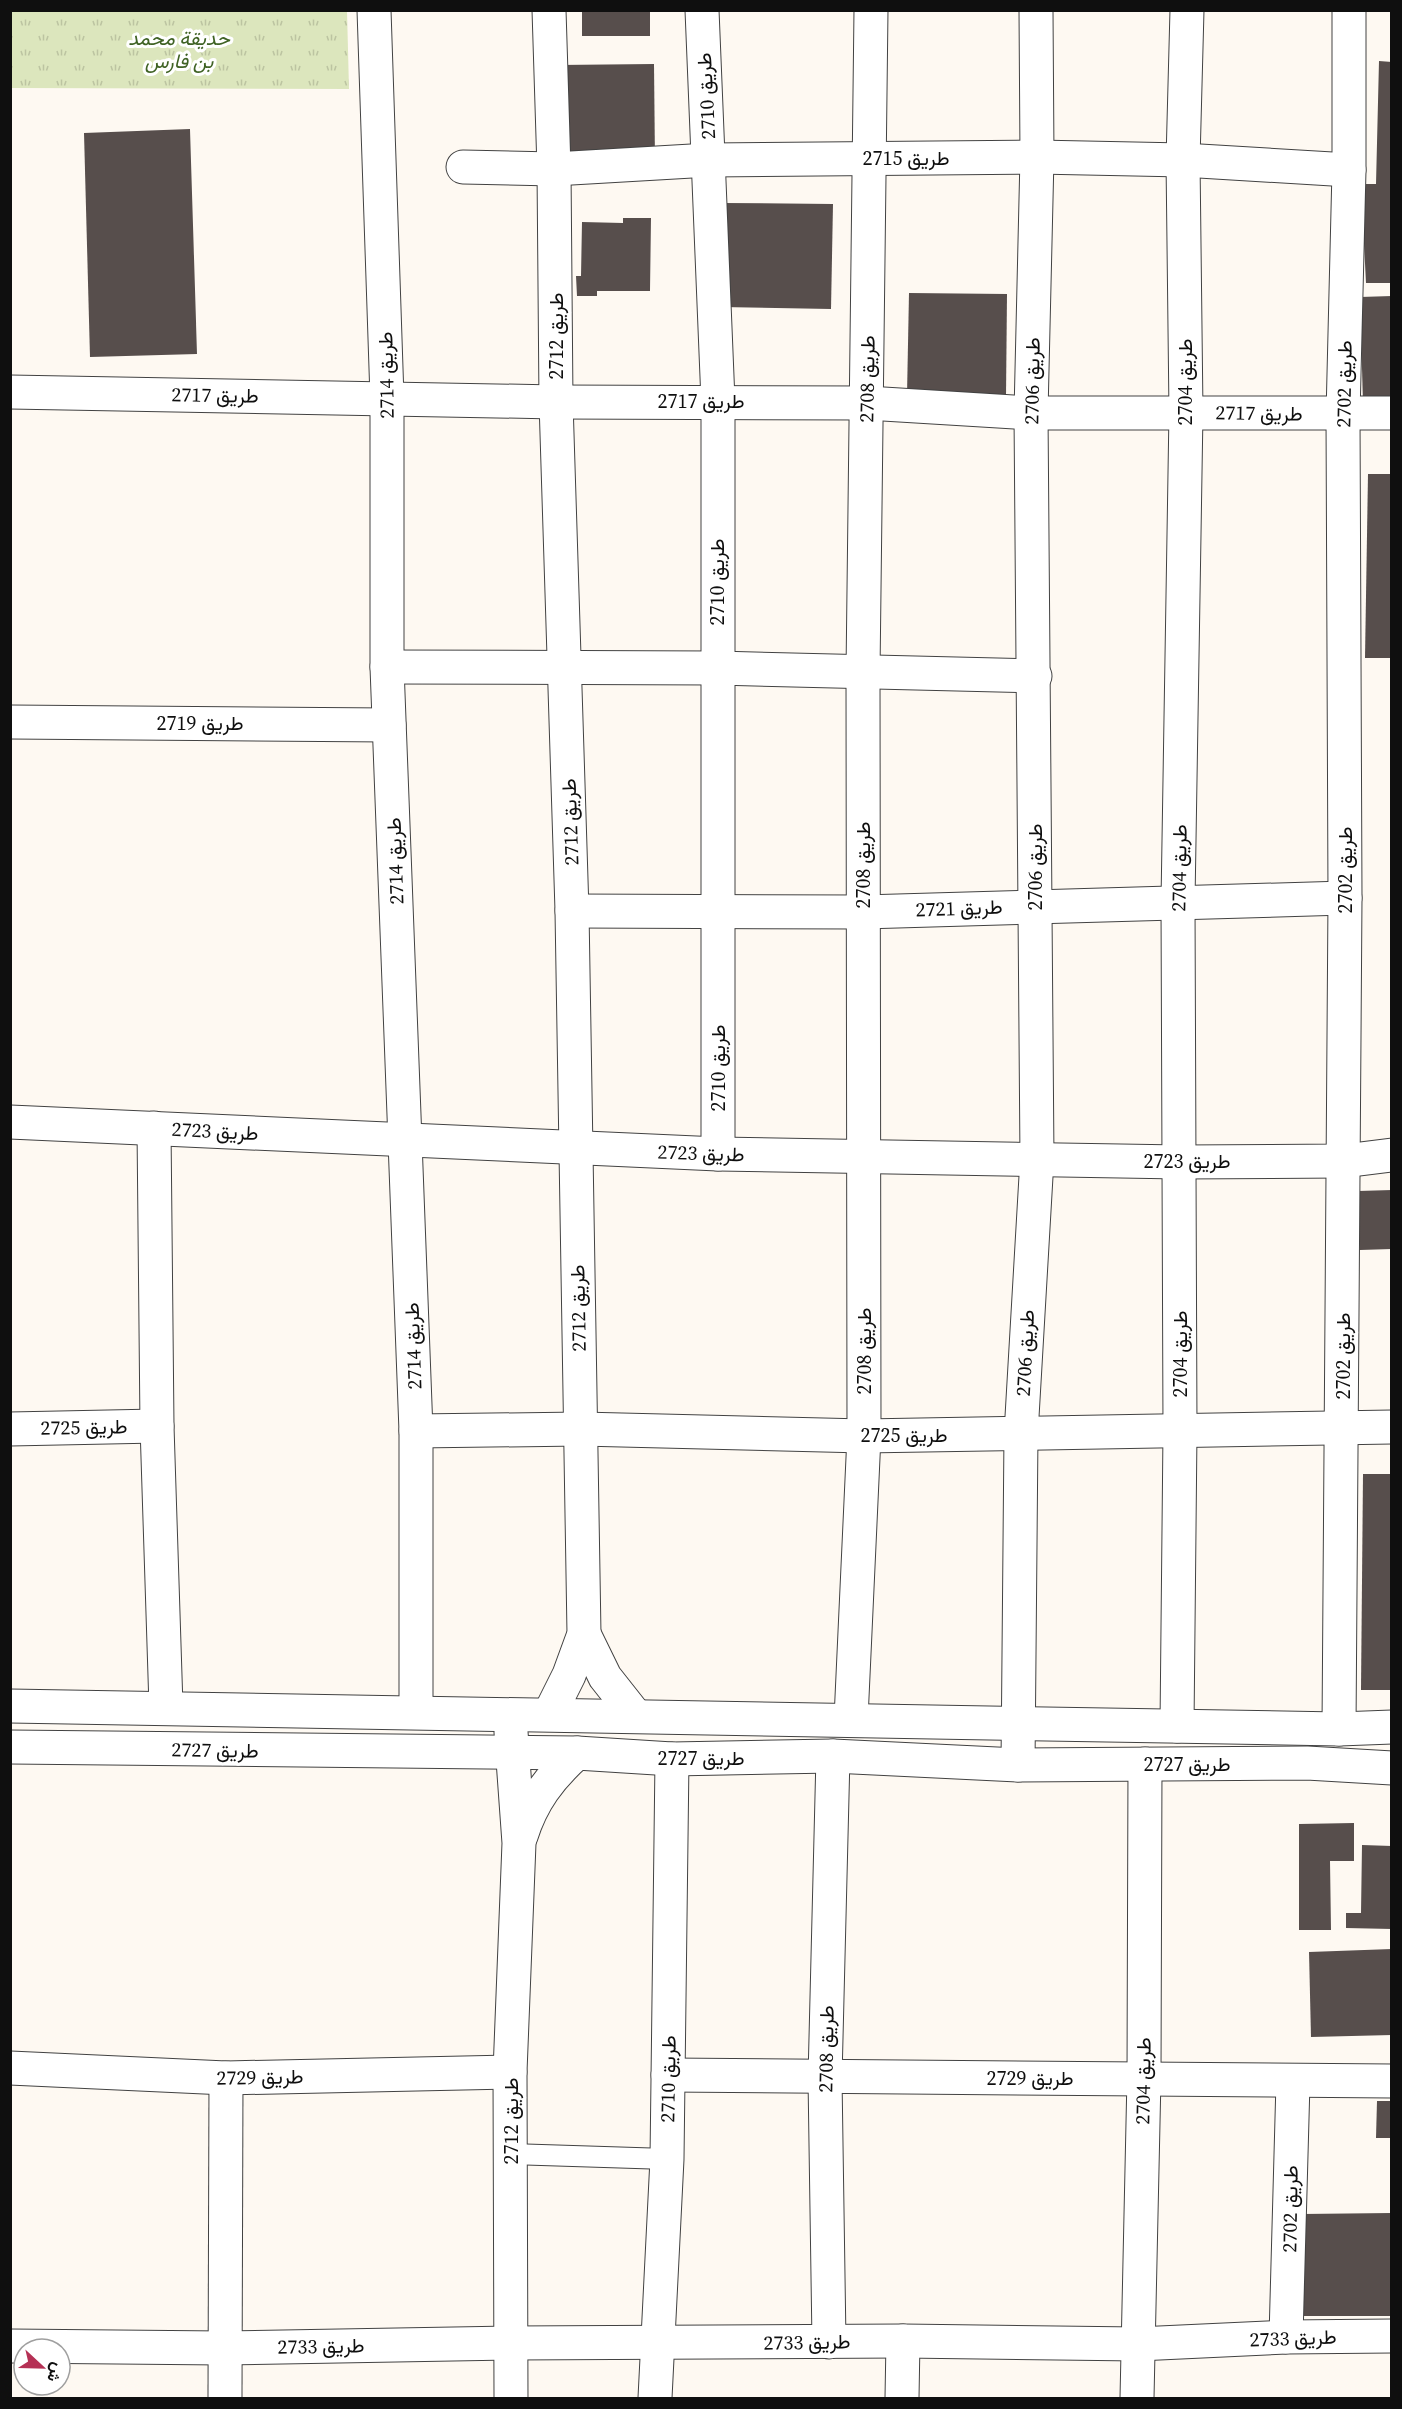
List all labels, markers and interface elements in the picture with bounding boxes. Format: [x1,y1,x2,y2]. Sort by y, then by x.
park label: حديقة محمد بن فارس [128,24,230,75]
street label: طريق 2710 [690,52,722,140]
street label: طريق 2715 [862,144,950,172]
street label: طريق 2712 [542,292,570,380]
street label: طريق 2714 [371,331,401,419]
street label: طريق 2708 [852,335,882,423]
street label: طريق 2706 [1017,337,1047,425]
street label: طريق 2704 [1171,338,1199,426]
street label: طريق 2702 [1329,340,1359,428]
street label: طريق 2717 [171,380,259,410]
street label: طريق 2717 [657,387,745,415]
street label: طريق 2717 [1215,398,1303,428]
street label: طريق 2710 [703,538,731,626]
street label: طريق 2719 [156,709,244,737]
street label: طريق 2712 [554,778,586,866]
street label: طريق 2714 [379,817,411,905]
street label: طريق 2708 [849,821,877,909]
street label: طريق 2706 [1021,823,1049,911]
street label: طريق 2704 [1164,824,1194,912]
street label: طريق 2702 [1331,826,1359,914]
street label: طريق 2721 [915,892,1003,924]
street label: طريق 2710 [704,1024,732,1112]
street label: طريق 2723 [171,1115,259,1147]
street label: طريق 2723 [657,1137,745,1169]
street label: طريق 2723 [1143,1147,1231,1175]
street label: طريق 2712 [563,1264,593,1352]
street label: طريق 2714 [397,1302,429,1390]
street label: طريق 2708 [850,1307,878,1395]
street label: طريق 2706 [1009,1309,1041,1397]
street label: طريق 2704 [1166,1310,1194,1398]
street label: طريق 2702 [1329,1312,1357,1400]
street label: طريق 2725 [40,1412,128,1442]
street label: طريق 2725 [860,1421,948,1449]
street label: طريق 2727 [171,1735,259,1765]
street label: طريق 2727 [657,1744,745,1772]
street label: طريق 2727 [1143,1750,1231,1778]
street label: طريق 2708 [811,2005,841,2093]
street label: طريق 2710 [653,2035,683,2123]
street label: طريق 2704 [1128,2037,1158,2125]
street label: طريق 2729 [216,2062,304,2092]
street label: طريق 2729 [986,2064,1074,2092]
street label: طريق 2712 [497,2077,525,2165]
street label: طريق 2702 [1275,2165,1305,2253]
street label: طريق 2733 [1249,2322,1337,2354]
street label: طريق 2733 [763,2327,851,2357]
street label: طريق 2733 [277,2331,365,2361]
north arrow [12,2337,72,2397]
text: ش [42,2360,70,2386]

